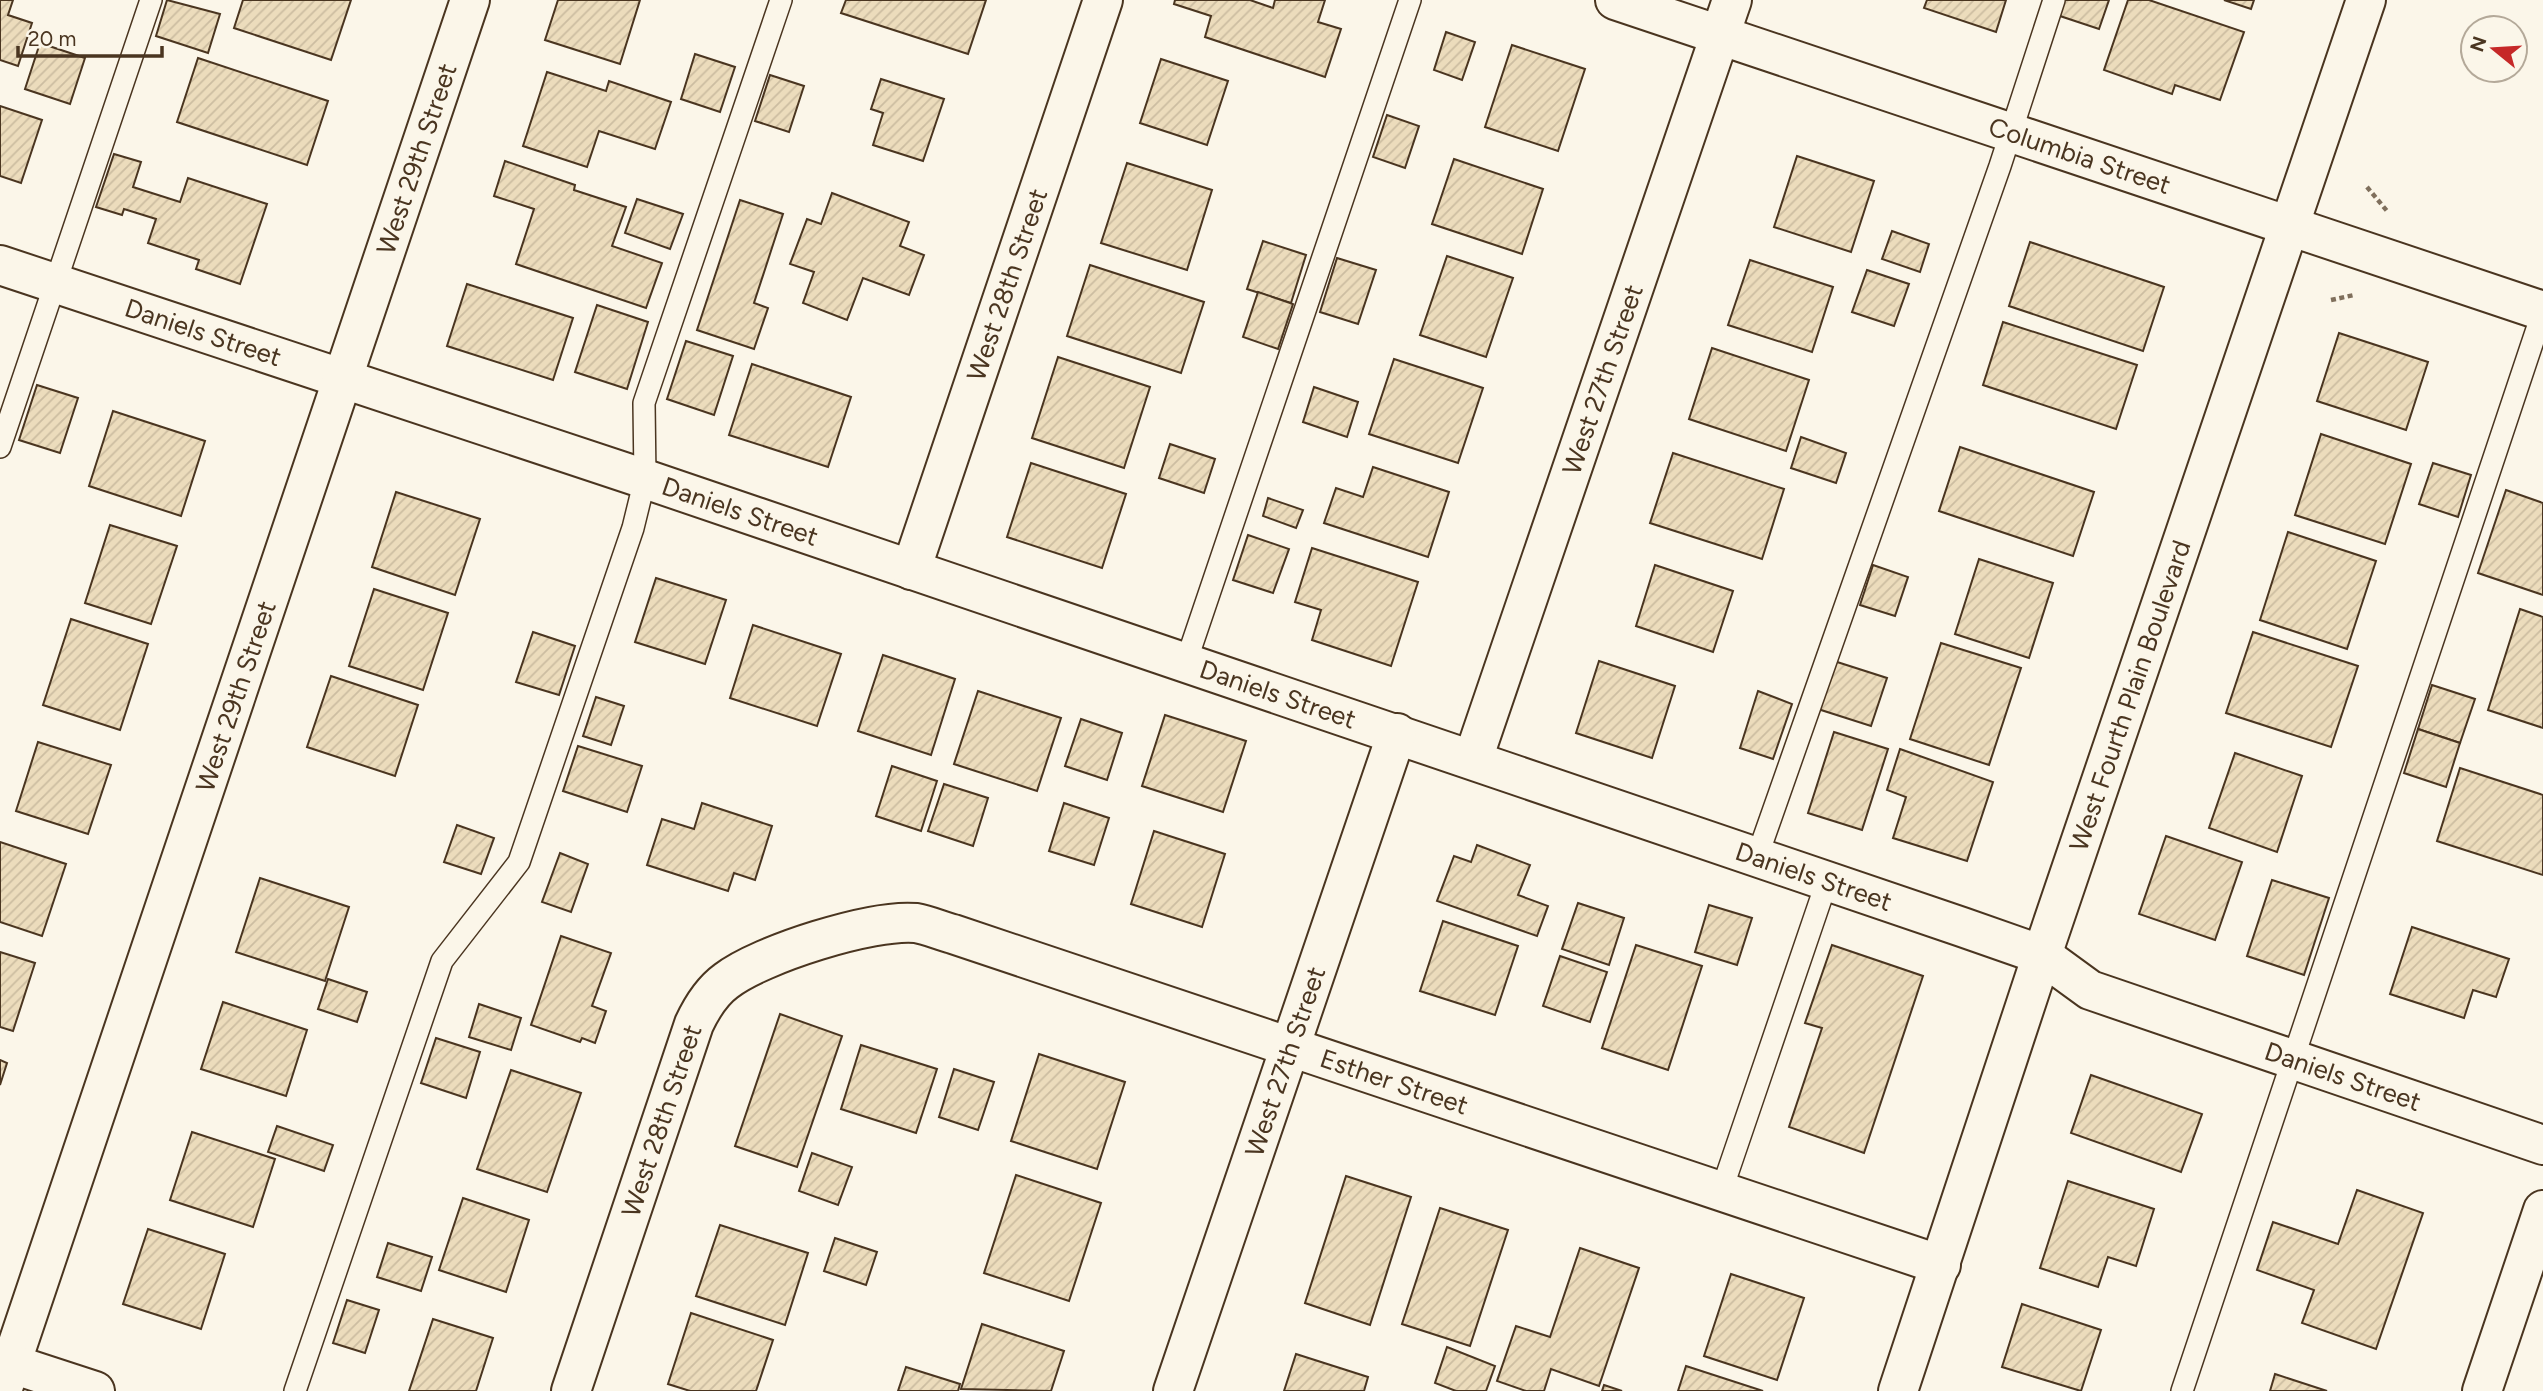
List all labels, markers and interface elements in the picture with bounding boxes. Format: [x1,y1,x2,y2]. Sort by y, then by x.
scale bar [18,14,161,58]
north arrow [2459,14,2529,84]
text: 20 m [28,26,76,51]
text: N [2465,33,2492,54]
street label: West 29th Street [370,59,464,258]
street label: Columbia Street [1984,110,2175,201]
street label: West 28th Street [960,184,1054,385]
street label: West 27th Street [1555,280,1650,479]
street label: Daniels Street [121,292,286,373]
street label: Daniels Street [658,470,823,553]
street label: West Fourth Plain Boulevard [2062,536,2198,855]
street label: West 29th Street [189,597,283,796]
street label: Daniels Street [1195,653,1360,736]
street label: Daniels Street [1731,835,1896,918]
street label: West 27th Street [1238,962,1332,1161]
street label: West 28th Street [615,1020,709,1221]
street label: Daniels Street [2260,1035,2425,1118]
street label: Esther Street [1316,1042,1472,1121]

